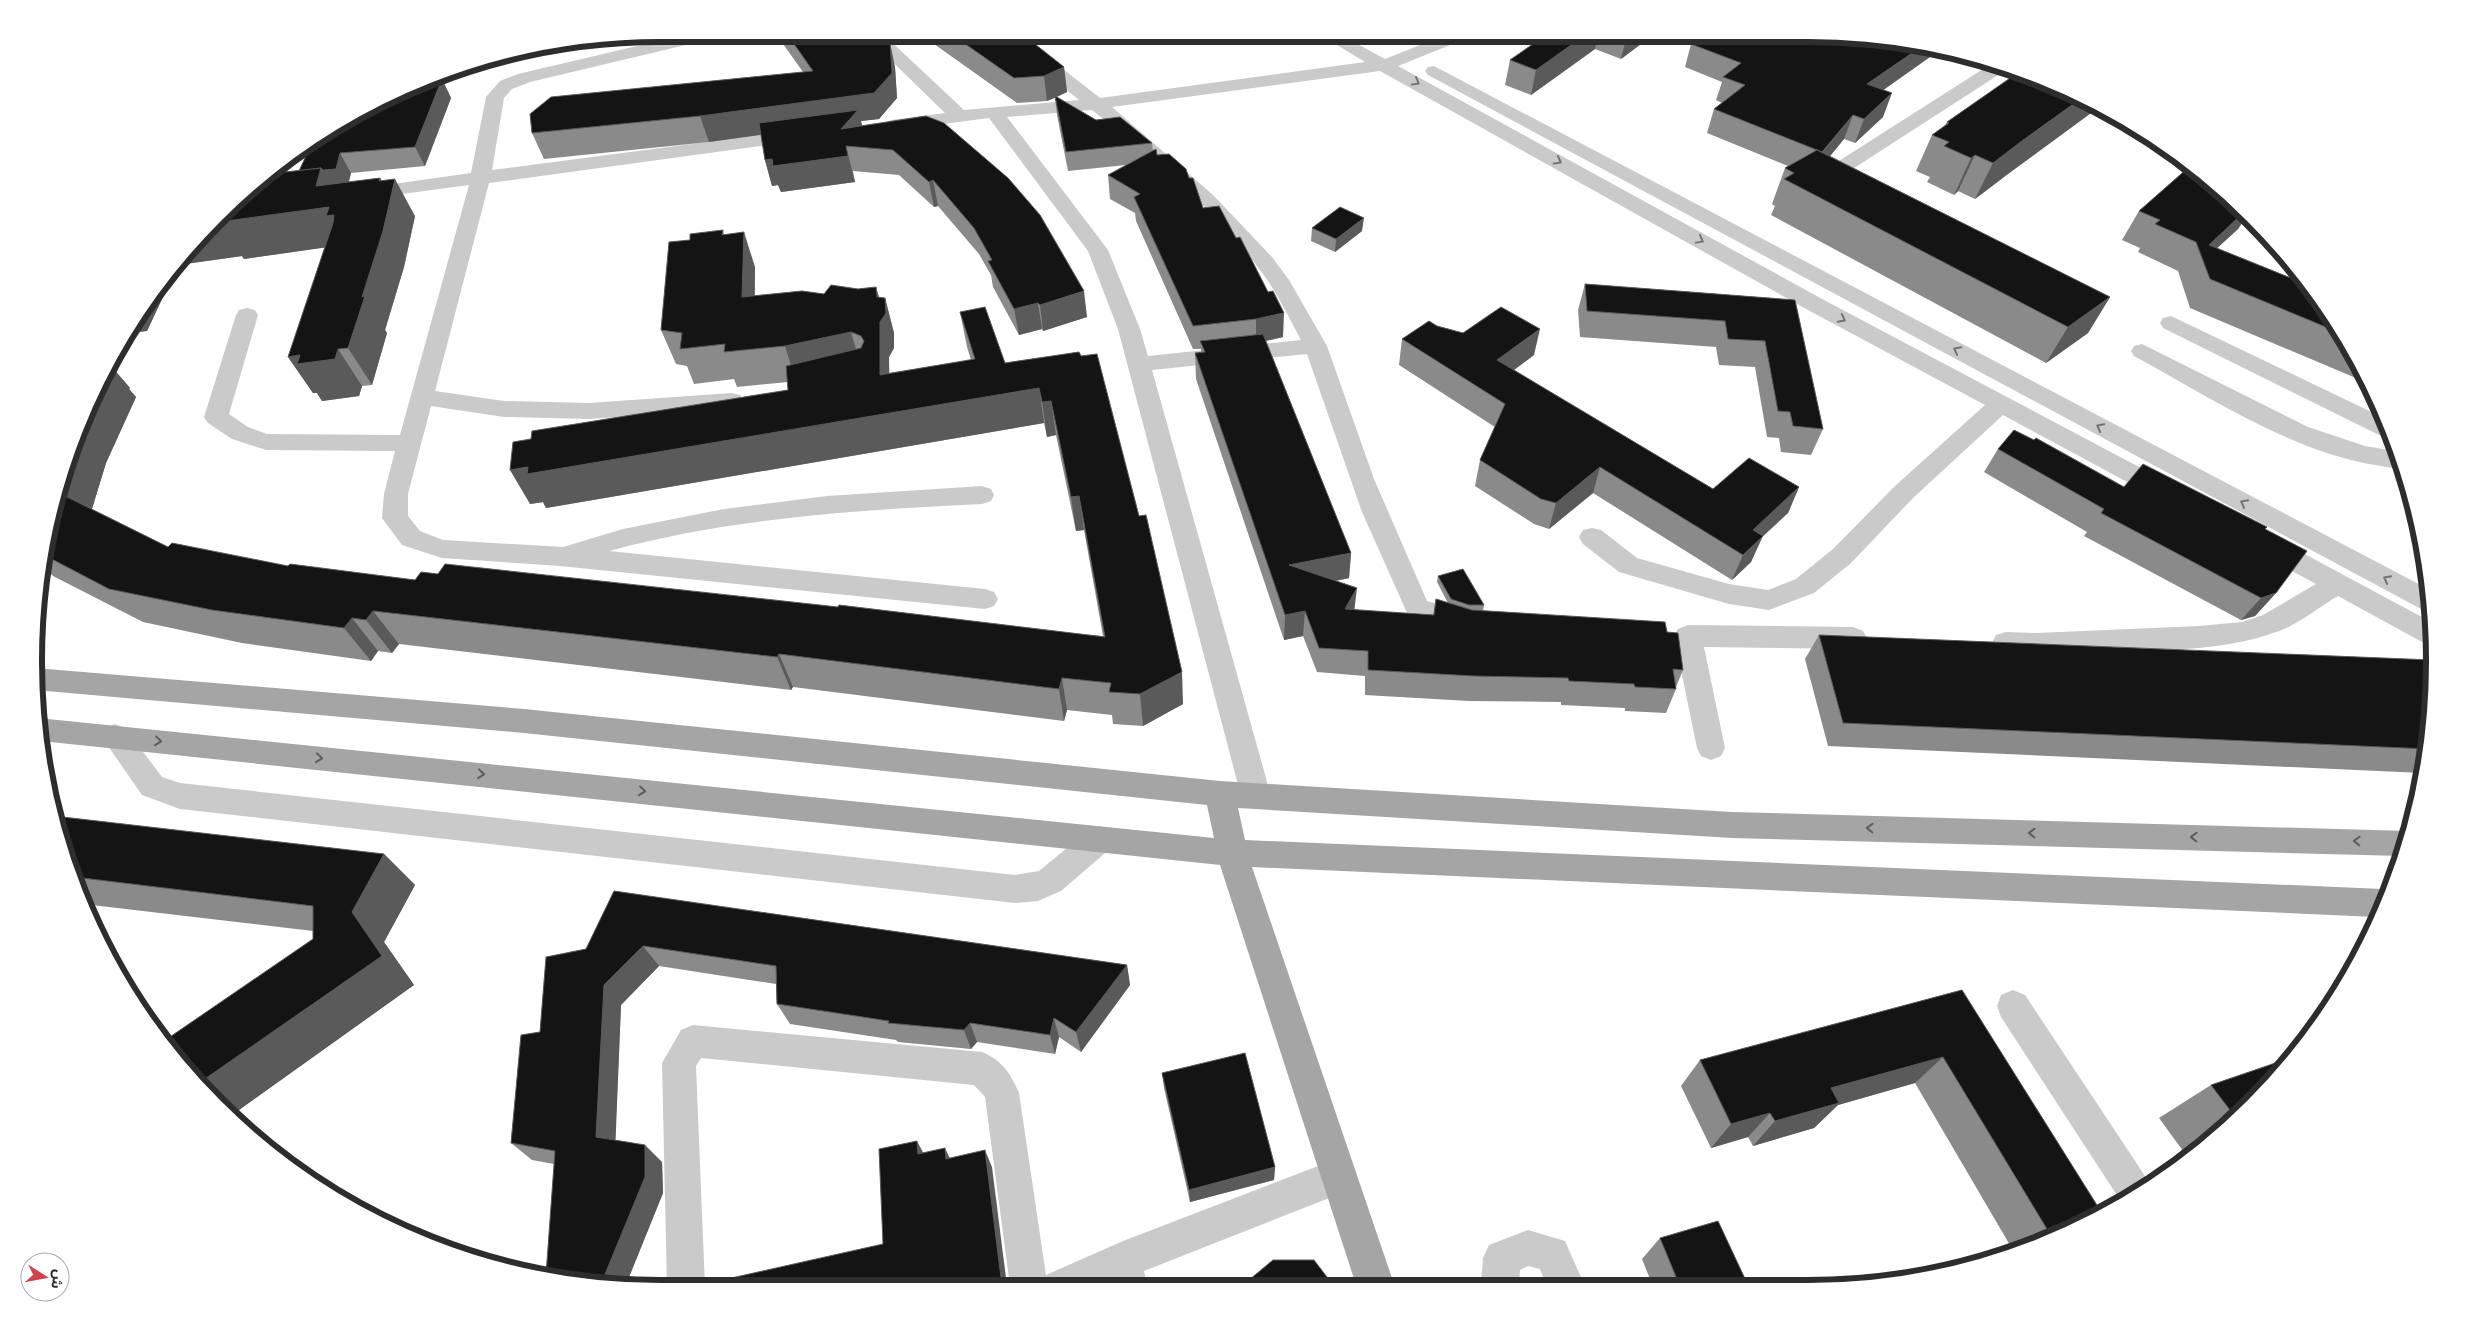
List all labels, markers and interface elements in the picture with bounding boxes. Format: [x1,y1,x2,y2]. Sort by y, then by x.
one-way arrow [1411,76,1420,86]
one-way arrow [1553,155,1562,165]
one-way arrow [1695,234,1704,244]
one-way arrow [1837,313,1846,323]
one-way arrow [1953,347,1962,357]
one-way arrow [2096,423,2105,433]
one-way arrow [2240,499,2249,509]
one-way arrow [2383,575,2392,585]
one-way arrow [154,735,162,746]
one-way arrow [315,752,323,763]
one-way arrow [477,769,485,780]
one-way arrow [639,785,647,796]
one-way arrow [1865,823,1873,834]
one-way arrow [2028,827,2036,838]
one-way arrow [2190,832,2198,842]
one-way arrow [2353,836,2361,847]
north arrow [20,1252,70,1302]
text: ش [48,1269,68,1291]

